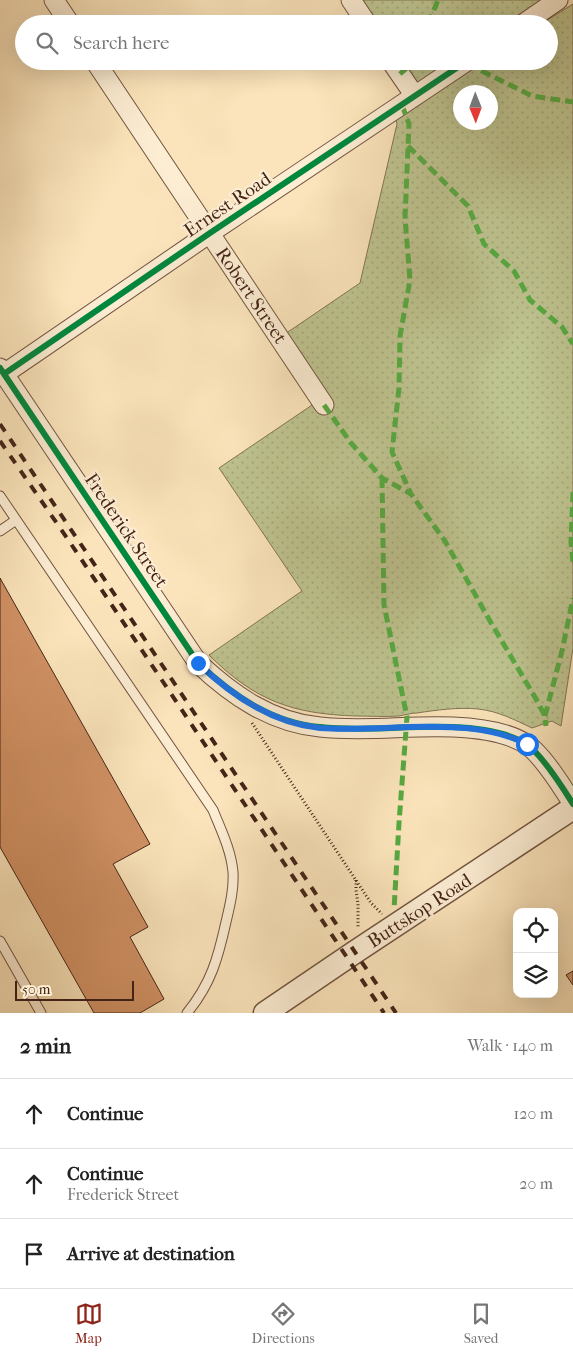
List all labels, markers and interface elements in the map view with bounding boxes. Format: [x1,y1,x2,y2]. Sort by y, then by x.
search box [15,15,558,70]
icon: search [33,29,61,57]
text: Search here [73,32,169,54]
north arrow [453,85,498,130]
street label: Ernest Road [180,167,276,242]
street label: Robert Street [211,243,292,348]
street label: Frederick Street [80,469,173,592]
route end [187,652,210,675]
route start [516,733,539,756]
street label: Buttskop Road [363,869,476,953]
map controls [513,908,558,998]
button: locate [513,908,558,953]
button: layers [513,953,558,998]
scale bar [15,978,134,1001]
text: 50 m [22,981,50,998]
text: 2 min [20,1034,71,1058]
text: Walk · 140 m [468,1036,553,1055]
icon: ahead [20,1100,48,1128]
text: Continue [67,1103,143,1125]
text: 120 m [514,1104,553,1123]
text: Continue [67,1163,143,1185]
icon: ahead [20,1170,48,1198]
text: 20 m [519,1174,553,1193]
text: Frederick Street [67,1185,179,1204]
icon: arrive [20,1240,48,1268]
text: Arrive at destination [67,1243,235,1265]
tab: Map [75,1300,103,1347]
tab: Directions [252,1300,315,1347]
tab: Saved [464,1300,498,1347]

